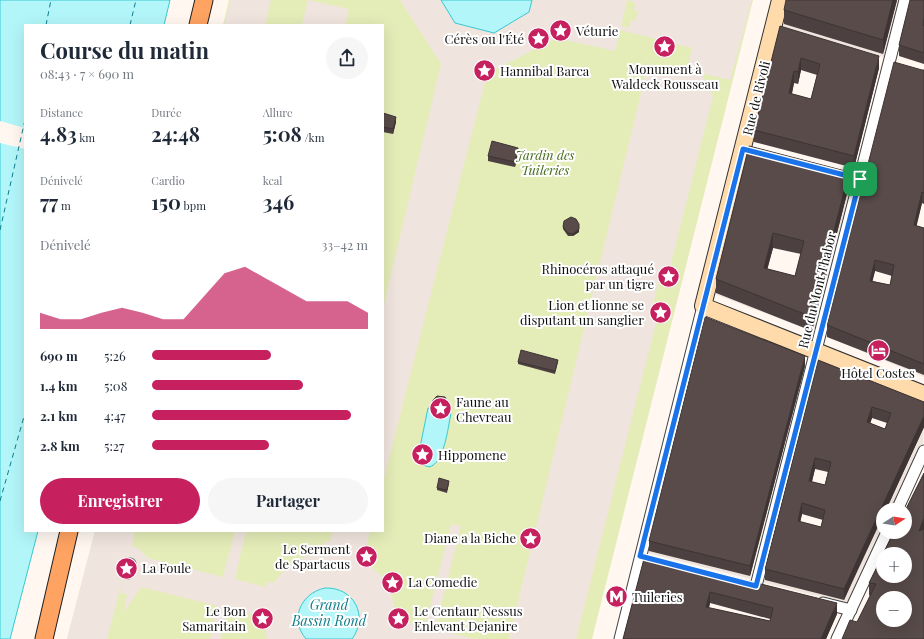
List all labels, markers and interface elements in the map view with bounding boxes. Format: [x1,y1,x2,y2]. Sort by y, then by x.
place icon: Véturie [548,18,574,44]
place label: Véturie [575,22,619,39]
place icon: Cérès ou l'Été [526,26,552,52]
place label: Cérès ou l'Été [445,30,524,47]
place icon: Monument à Waldeck Rousseau [652,34,678,60]
text: Course du matin [40,35,209,65]
button: share [326,37,368,79]
place icon: Hannibal Barca [471,58,497,84]
street label: Rue de Rivoli [738,59,773,137]
place label: Monument à Waldeck Rousseau [610,60,719,92]
place label: Hannibal Barca [500,62,590,79]
text: 08:43 · 7 × 690 m [40,65,134,82]
text: Distance [40,105,83,120]
text: Durée [151,105,181,120]
text: Allure [263,105,293,120]
text: 4.83 [40,120,77,147]
text: 24:48 [151,120,200,147]
text: 5:08 [263,120,302,147]
text: km [77,130,95,145]
text: /km [302,130,324,145]
park label: Jardin des Tuileries [515,146,575,178]
pin [843,162,877,196]
icon: arrive [849,168,871,190]
text: Dénivelé [40,173,83,188]
text: Cardio [151,173,185,188]
text: kcal [263,173,282,188]
text: 77 [40,188,58,215]
text: 150 [151,188,181,215]
text: 346 [263,188,294,215]
text: m [58,198,71,213]
text: bpm [181,198,206,213]
street label: Rue du Mont Thabor [794,230,839,350]
text: Dénivelé [40,236,91,253]
text: 33–42 m [321,236,368,253]
place label: Rhinocéros attaqué par un tigre [542,260,654,292]
place icon: Rhinocéros attaqué par un tigre [656,263,682,289]
place label: Lion et lionne se disputant un sanglier [520,296,644,328]
place icon: Lion et lionne se disputant un sanglier [647,299,673,325]
hotel icon: Hôtel Costes [865,338,891,364]
text: 690 m [40,347,78,364]
text: 5:26 [104,347,126,364]
place label: Hôtel Costes [841,364,915,381]
text: 1.4 km [40,377,77,394]
text: 5:08 [104,377,127,394]
place label: Faune au Chevreau [456,393,512,425]
place icon: Faune au Chevreau [427,396,453,422]
text: 2.1 km [40,407,78,424]
text: 4:47 [104,407,125,424]
text: 2.8 km [40,437,80,454]
text: 5:27 [104,437,124,454]
place icon: Hippomene [409,442,435,468]
place label: Hippomene [438,446,507,463]
button: Enregistrer [40,478,200,524]
button: Partager [208,478,368,524]
north arrow [876,503,912,539]
map controls [876,503,912,627]
place icon: Diane a la Biche [518,525,544,551]
place label: Diane a la Biche [424,529,516,546]
place label: Le Serment de Spartacus [275,540,350,572]
place icon: Le Serment de Spartacus [353,543,379,569]
button: + [876,547,912,583]
place icon: La Foule [114,555,140,581]
place label: La Foule [142,559,192,576]
place icon: La Comedie [379,569,405,595]
place label: La Comedie [408,573,478,590]
metro station icon: Tuileries [604,584,630,610]
place label: Tuileries [632,588,683,605]
button: − [876,591,912,627]
water label: Grand Bassin Rond [291,595,367,630]
place label: Le Bon Samaritain [182,602,246,634]
place label: Le Centaur Nessus Enlevant Dejanire [414,602,523,634]
place icon: Le Bon Samaritain [249,605,275,631]
place icon: Le Centaur Nessus Enlevant Dejanire [385,605,411,631]

